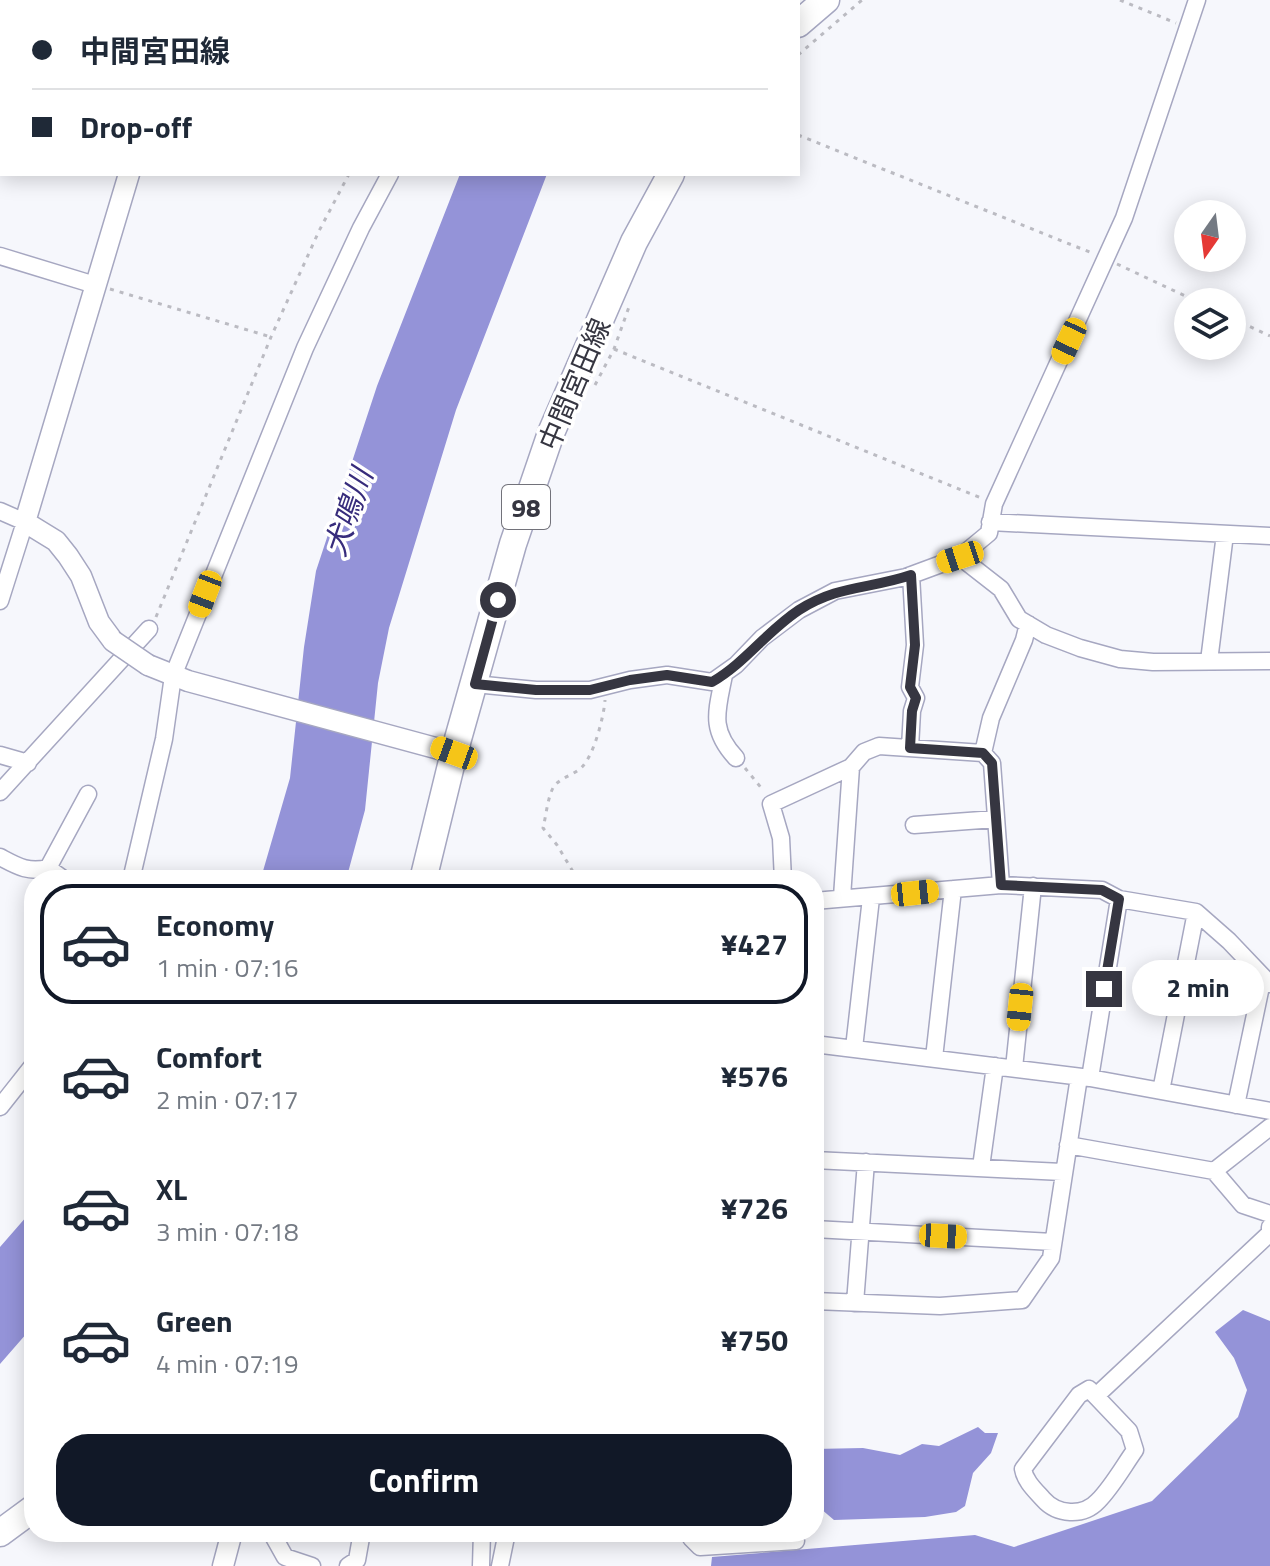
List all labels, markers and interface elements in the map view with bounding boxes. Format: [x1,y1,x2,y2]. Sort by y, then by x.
text: 中間宮田線 [80,28,230,74]
text: Drop-off [80,104,192,150]
north arrow [1174,200,1246,272]
map controls [1174,200,1246,360]
button: layers [1174,288,1246,360]
street label: 中間宮田線 [527,311,621,457]
car [1048,314,1090,368]
water label: 犬鳴川 [312,459,385,562]
road number: 98 [502,485,550,529]
car [933,538,987,576]
car [185,567,225,621]
route start [480,582,516,618]
car [427,734,481,772]
car [890,879,940,907]
text: Economy [156,902,274,948]
icon: car [60,908,132,980]
text: ¥427 [721,921,788,967]
text: 1 min · 07:16 [156,948,299,987]
callout: 2 min [1132,961,1264,1017]
text: 2 min [1166,968,1230,1007]
route end [1086,971,1122,1007]
car [1006,982,1034,1032]
text: Comfort [156,1034,262,1080]
icon: car [60,1040,132,1112]
text: ¥576 [721,1053,788,1099]
text: 2 min · 07:17 [156,1080,299,1119]
text: XL [156,1166,187,1212]
icon: car [60,1172,132,1244]
text: ¥726 [721,1185,788,1231]
text: 3 min · 07:18 [156,1212,299,1251]
car [918,1223,968,1249]
text: Green [156,1298,233,1344]
icon: car [60,1304,132,1376]
text: ¥750 [721,1317,788,1363]
text: 4 min · 07:19 [156,1344,299,1383]
button: Confirm [56,1434,792,1526]

